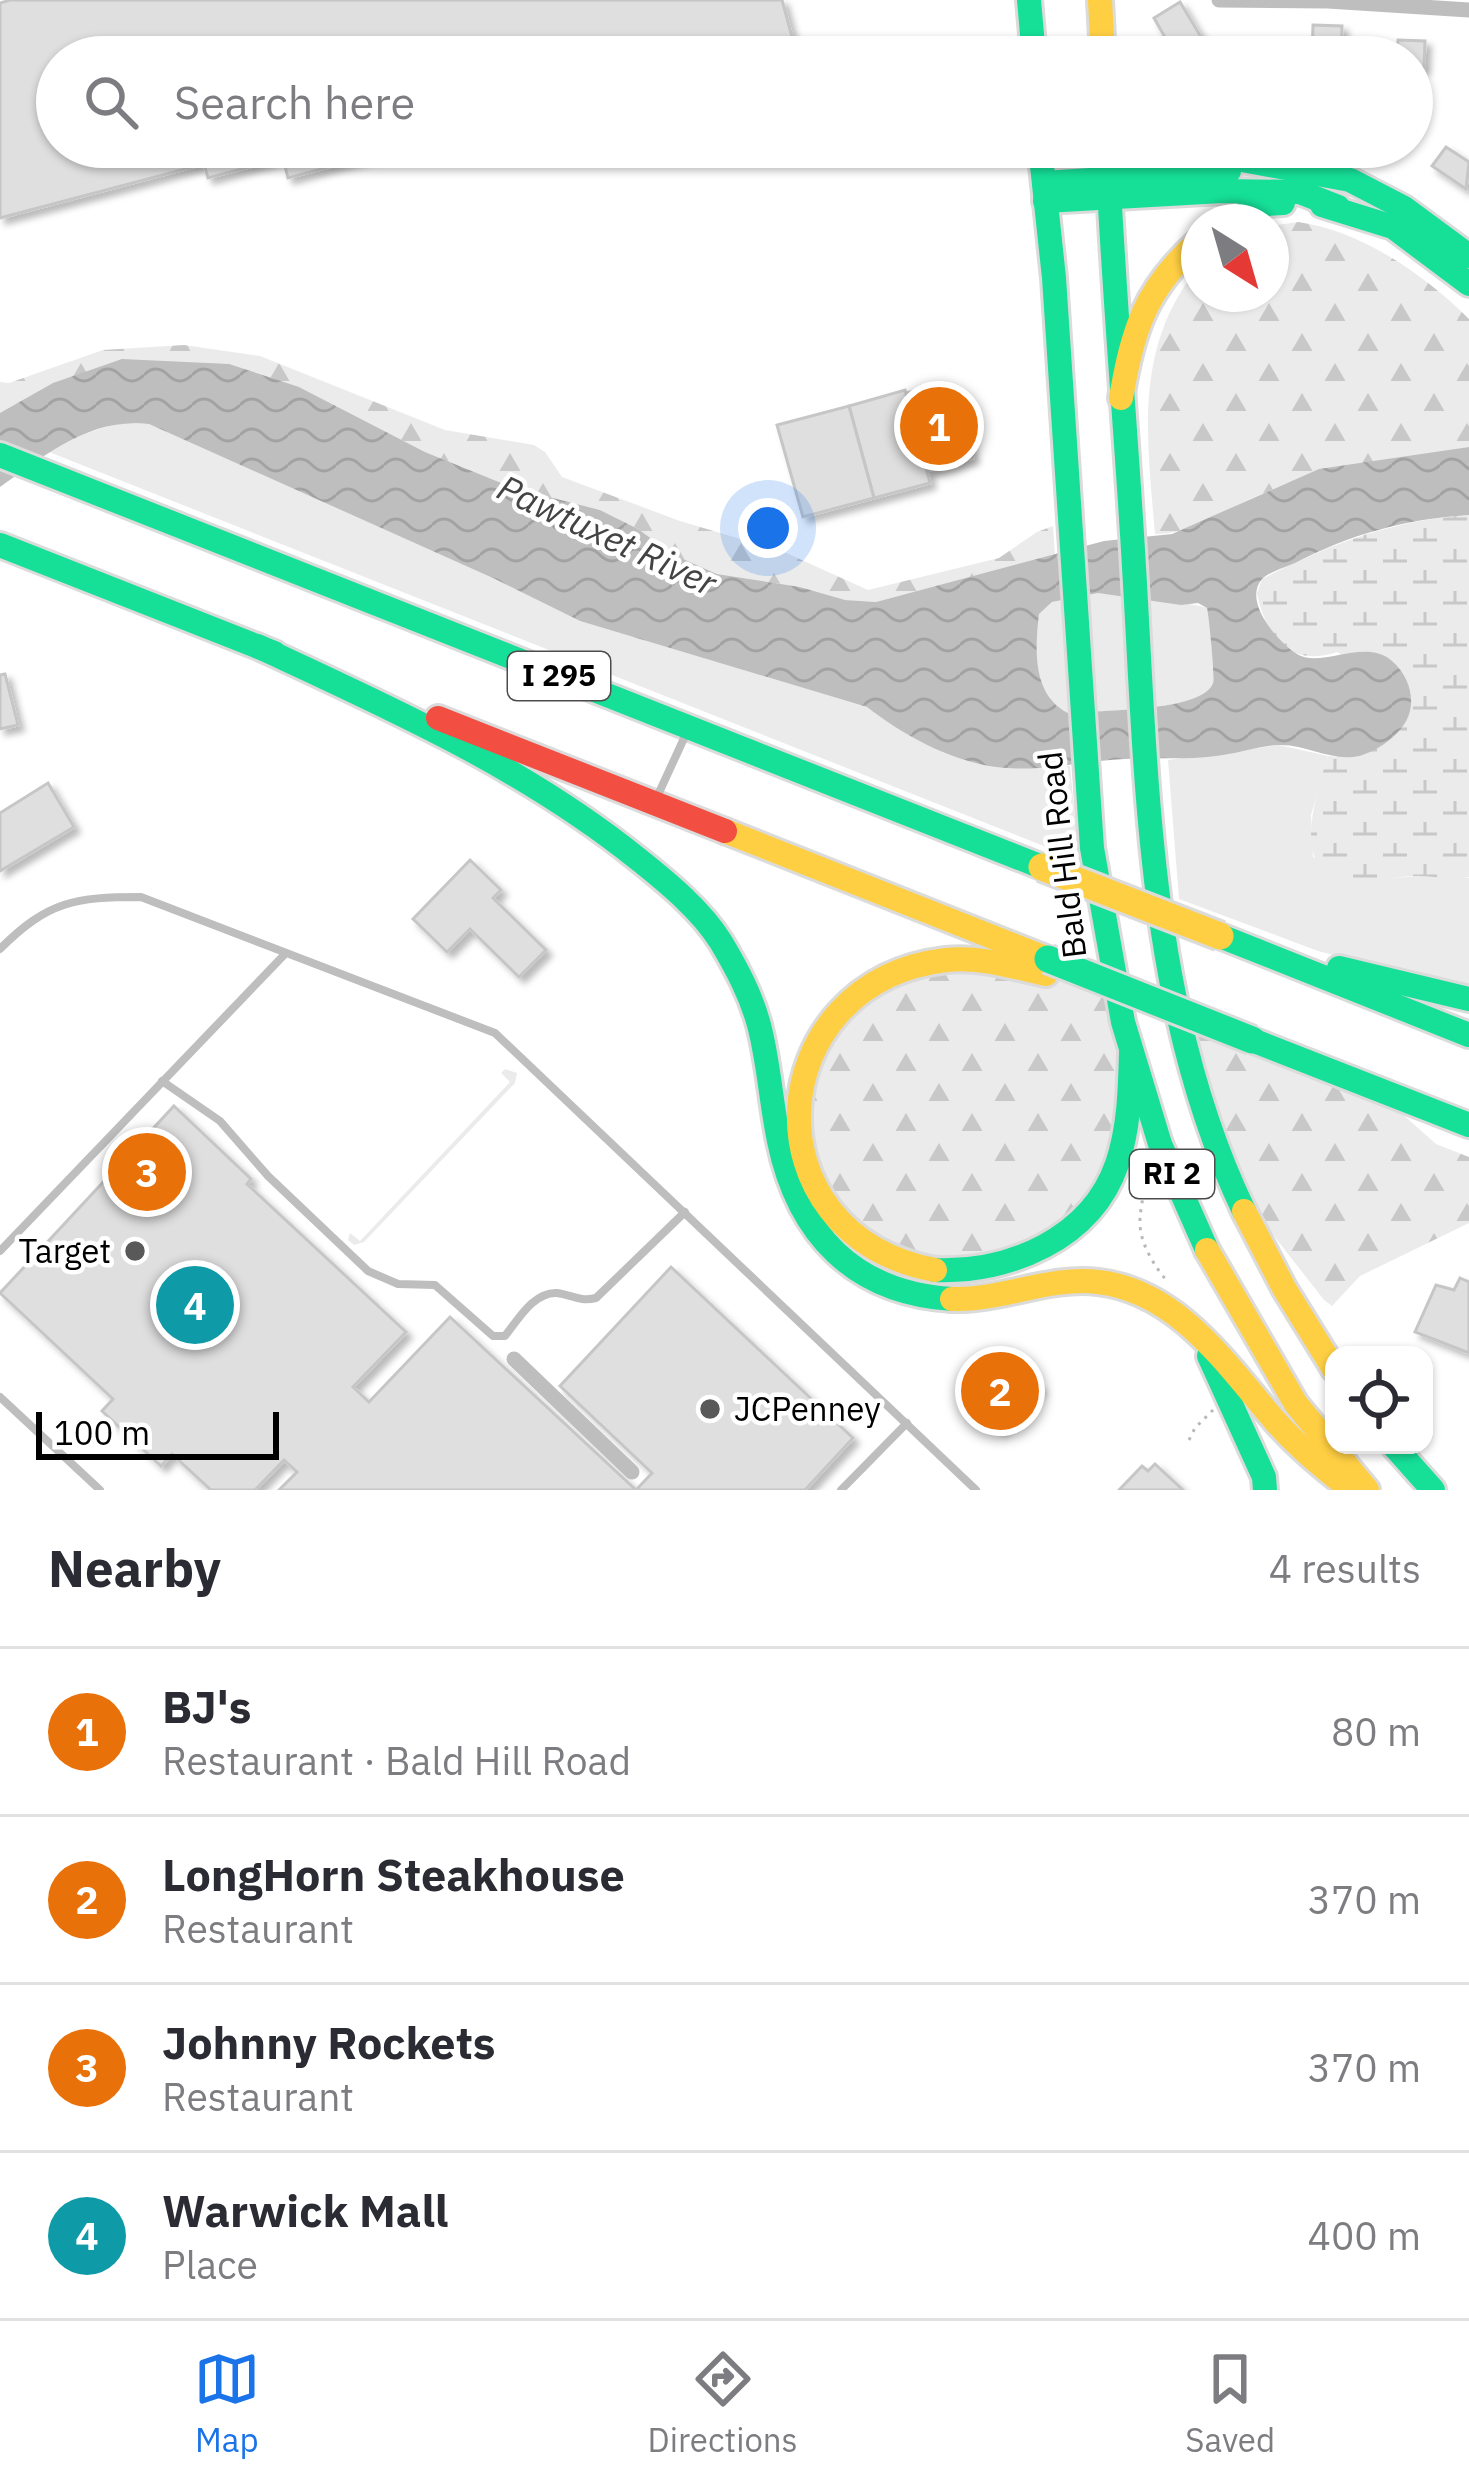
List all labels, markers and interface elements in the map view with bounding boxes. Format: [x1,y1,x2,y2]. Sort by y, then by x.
search box [36,36,1433,168]
icon: search [78,69,144,135]
text: Search here [174,73,415,131]
north arrow [1181,204,1289,312]
pin: 1 [900,381,978,471]
water label: Pawtuxet River [490,463,725,606]
your location [738,498,798,558]
road number: I 295 [508,652,610,700]
street label: Bald Hill Road [1027,749,1096,961]
pin: 3 [108,1127,186,1217]
road number: RI 2 [1130,1150,1214,1198]
place label: Target [19,1229,111,1272]
marker: Target [122,1238,148,1264]
pin: 4 [156,1260,234,1350]
pin: 2 [961,1346,1039,1436]
map controls [1325,1346,1433,1454]
button: locate [1325,1346,1433,1454]
place label: JCPenney [734,1387,881,1430]
marker: JCPenney [697,1396,723,1422]
scale bar [36,1406,279,1459]
text: 100 m [54,1411,150,1454]
text: Nearby [48,1535,221,1601]
text: 4 results [1269,1543,1421,1594]
text: BJ's [162,1677,251,1735]
text: 1 [75,1706,99,1757]
text: 80 m [1331,1706,1421,1757]
text: Restaurant · Bald Hill Road [162,1735,631,1786]
text: LongHorn Steakhouse [162,1845,625,1903]
text: 2 [75,1874,99,1925]
text: 370 m [1308,1874,1421,1925]
text: Restaurant [162,1903,354,1954]
text: Johnny Rockets [162,2013,496,2071]
text: 3 [75,2042,99,2093]
text: 370 m [1308,2042,1421,2093]
text: Restaurant [162,2071,354,2122]
text: Warwick Mall [162,2181,448,2239]
text: 4 [75,2210,99,2261]
text: 400 m [1308,2210,1421,2261]
text: Place [162,2239,258,2290]
tab: Map [194,2346,260,2461]
tab: Directions [648,2346,798,2461]
tab: Saved [1185,2346,1275,2461]

